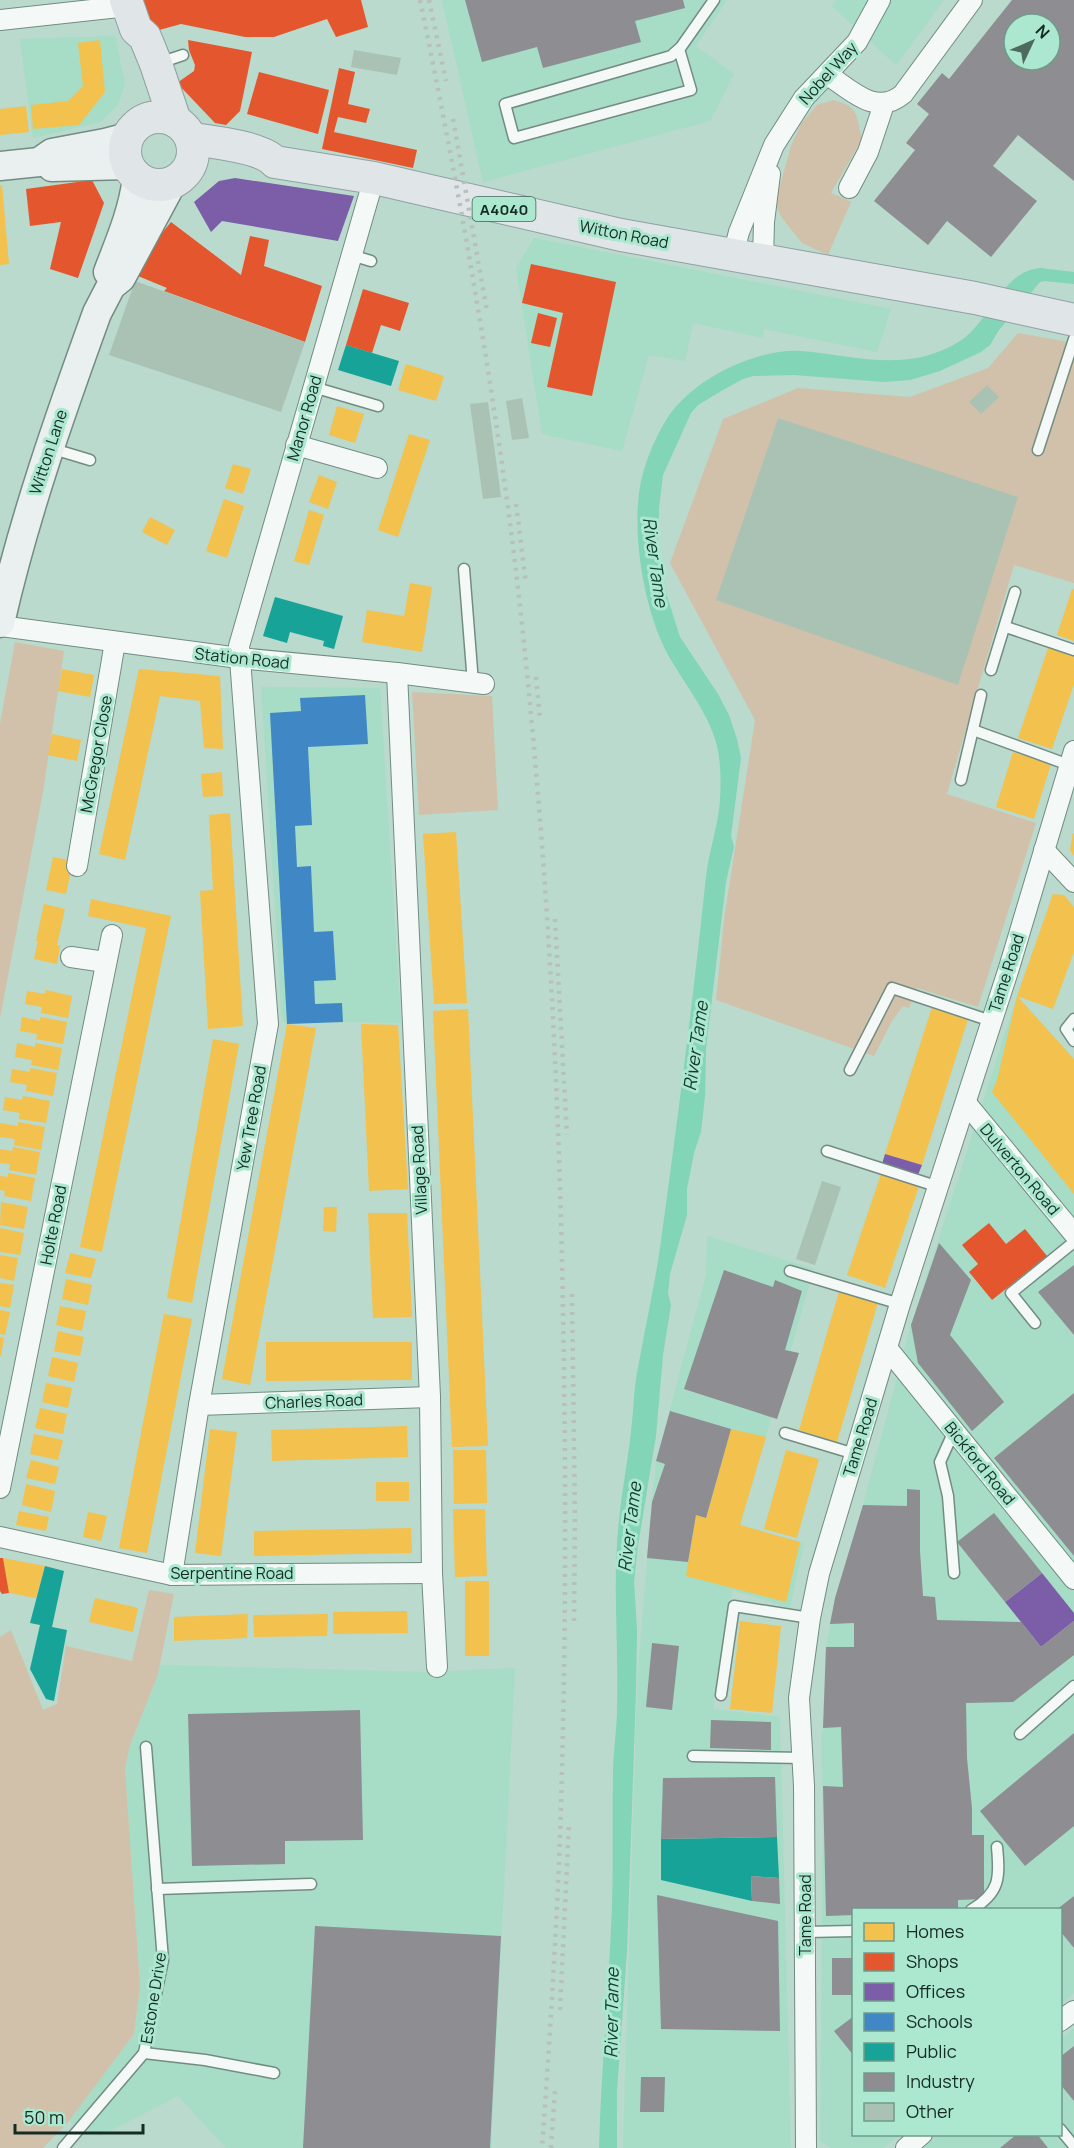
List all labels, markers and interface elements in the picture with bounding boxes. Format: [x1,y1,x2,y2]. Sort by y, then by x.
north arrow [1002,12,1062,72]
text: N [1031,20,1055,43]
street label: Nobel Way [794,37,862,109]
road number: A4040 [472,197,536,221]
street label: Witton Road [578,215,670,253]
street label: Manor Road [281,373,327,463]
street label: Witton Lane [24,407,72,497]
water label: River Tame [638,516,674,610]
street label: Station Road [193,642,291,674]
street label: McGregor Close [75,694,117,814]
street label: Tame Road [983,931,1029,1015]
water label: River Tame [677,998,713,1092]
street label: Yew Tree Road [231,1064,271,1172]
street label: Dulverton Road [975,1119,1065,1219]
street label: Village Road [406,1125,432,1215]
street label: Holte Road [35,1183,71,1267]
street label: Charles Road [265,1388,363,1414]
street label: Tame Road [838,1395,882,1479]
street label: Bickford Road [940,1417,1020,1509]
water label: River Tame [612,1479,647,1573]
street label: Serpentine Road [170,1562,294,1584]
street label: Tame Road [794,1874,816,1956]
legend [852,1908,1062,2136]
text: Homes [906,1919,964,1943]
text: Shops [906,1949,958,1973]
street label: Estone Drive [135,1951,171,2045]
water label: River Tame [598,1966,624,2058]
text: Offices [906,1979,965,2003]
text: Schools [906,2009,973,2033]
text: Public [906,2039,957,2063]
text: Industry [906,2069,975,2093]
scale bar [15,2097,142,2135]
text: Other [906,2099,954,2123]
text: 50 m [24,2105,64,2129]

